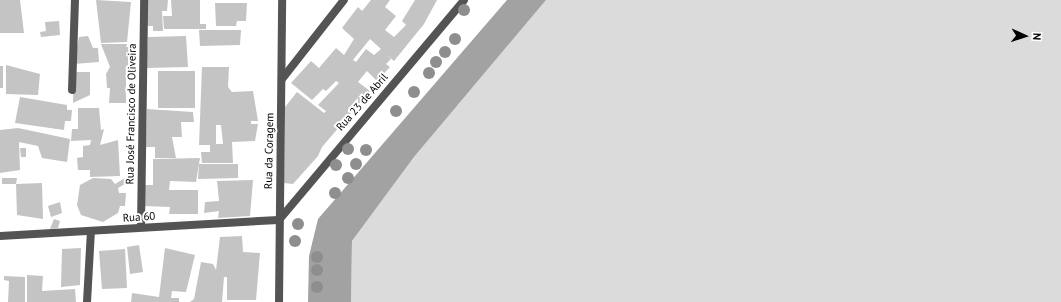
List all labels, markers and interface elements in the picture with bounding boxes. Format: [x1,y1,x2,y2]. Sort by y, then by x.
north arrow [1005,16,1045,56]
text: N [1030,33,1044,41]
street label: Rua José Francisco de Oliveira [123,43,139,185]
street label: Rua 23 de Abril [333,70,391,134]
street label: Rua da Coragem [262,113,276,189]
street label: Rua 60 [122,209,156,225]

